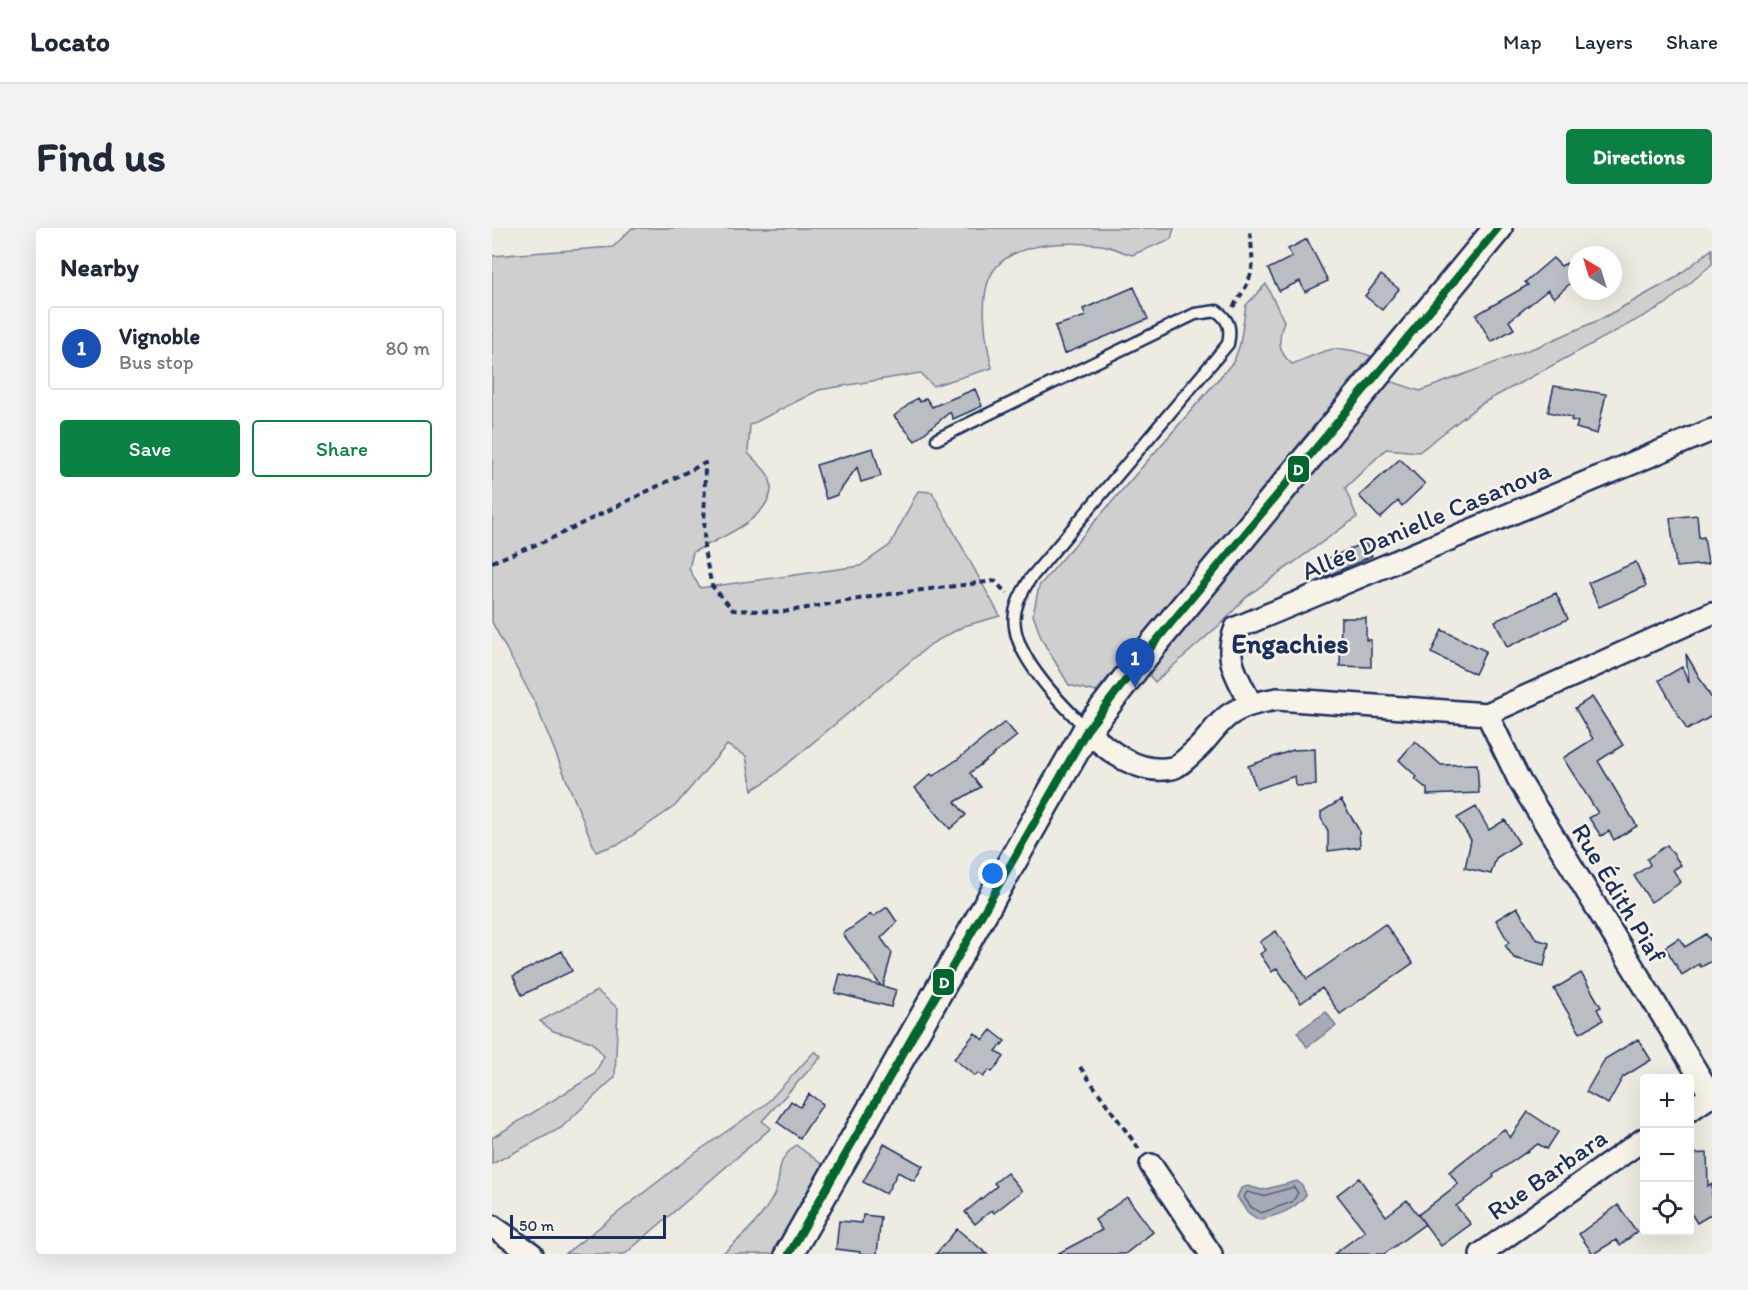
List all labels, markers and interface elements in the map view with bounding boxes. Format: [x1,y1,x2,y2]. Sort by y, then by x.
text: Locato [30,24,110,58]
text: Map [1503,29,1542,54]
text: Layers [1575,29,1633,54]
text: Share [1666,29,1718,54]
button: Directions [1566,129,1712,184]
text: Find us [36,131,166,182]
north arrow [1568,246,1622,300]
text: Nearby [60,251,139,283]
text: Vignoble [119,323,200,350]
text: 1 [77,336,86,360]
text: 80 m [385,336,430,360]
text: Bus stop [119,350,194,374]
button: Save [60,420,240,477]
button: Share [252,420,432,477]
street label: Allée Danielle Casanova [1297,453,1555,587]
line badge: D [1287,455,1310,483]
district label: Engachies [1232,627,1348,660]
pin: 1 [1116,638,1154,688]
street label: Rue Édith Piaf [1565,817,1673,969]
your location [978,859,1007,888]
line badge: D [932,968,955,996]
text: D [939,973,950,992]
map controls [1640,1074,1694,1236]
button: + [1640,1074,1694,1128]
street label: Rue Barbara [1481,1121,1613,1227]
button: − [1640,1128,1694,1182]
button: locate [1640,1182,1694,1236]
scale bar [510,1212,666,1240]
text: 50 m [519,1216,554,1235]

